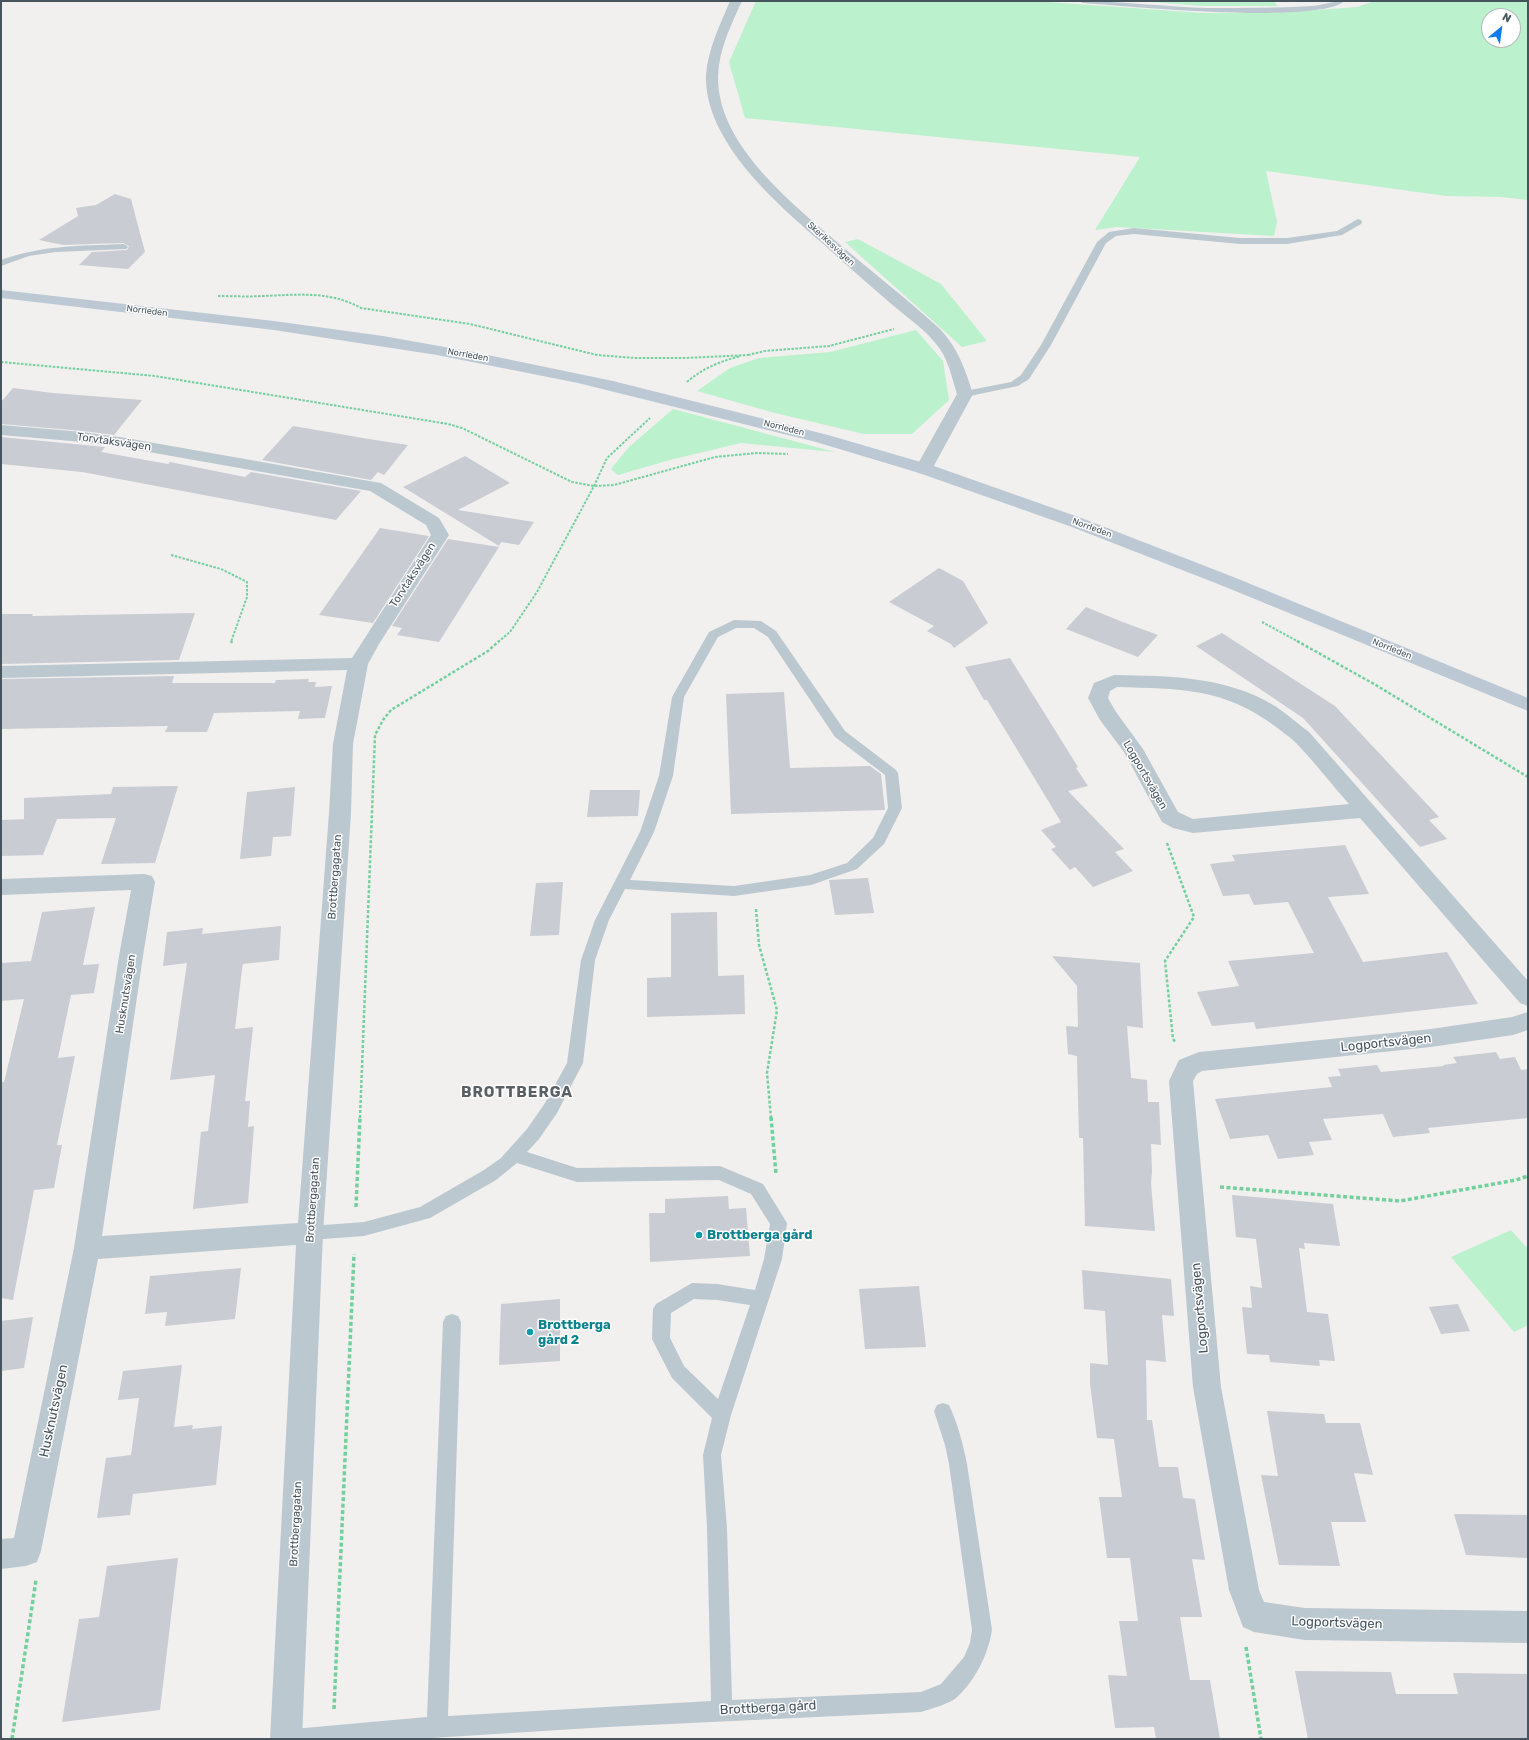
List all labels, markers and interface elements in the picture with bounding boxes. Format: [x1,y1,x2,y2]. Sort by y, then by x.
north arrow [1481,8,1521,48]
text: N [1500,10,1513,26]
street label: Skerikesvägen [805,220,857,268]
street label: Norrleden [126,303,168,319]
street label: Norrleden [447,346,489,364]
street label: Norrleden [763,418,805,438]
street label: Torvtaksvägen [76,430,152,454]
street label: Norrleden [1071,516,1113,540]
street label: Torvtaksvägen [387,540,439,610]
street label: Norrleden [1371,636,1413,662]
street label: Logportsvägen [1120,738,1170,812]
street label: Brottbergagatan [325,834,345,920]
street label: Husknutsvägen [113,953,139,1035]
street label: Logportsvägen [1340,1030,1432,1056]
district label: BROTTBERGA [461,1084,573,1102]
street label: Brottbergagatan [303,1157,323,1243]
place label: Brottberga gård [707,1227,812,1243]
marker: Brottberga gård [694,1230,704,1240]
street label: Logportsvägen [1188,1262,1212,1354]
place label: Brottberga gård 2 [538,1317,611,1348]
marker: Brottberga gård 2 [525,1327,535,1337]
street label: Husknutsvägen [37,1363,71,1459]
street label: Brottbergagatan [287,1481,305,1567]
street label: Logportsvägen [1291,1614,1383,1632]
street label: Brottberga gård [719,1698,817,1718]

